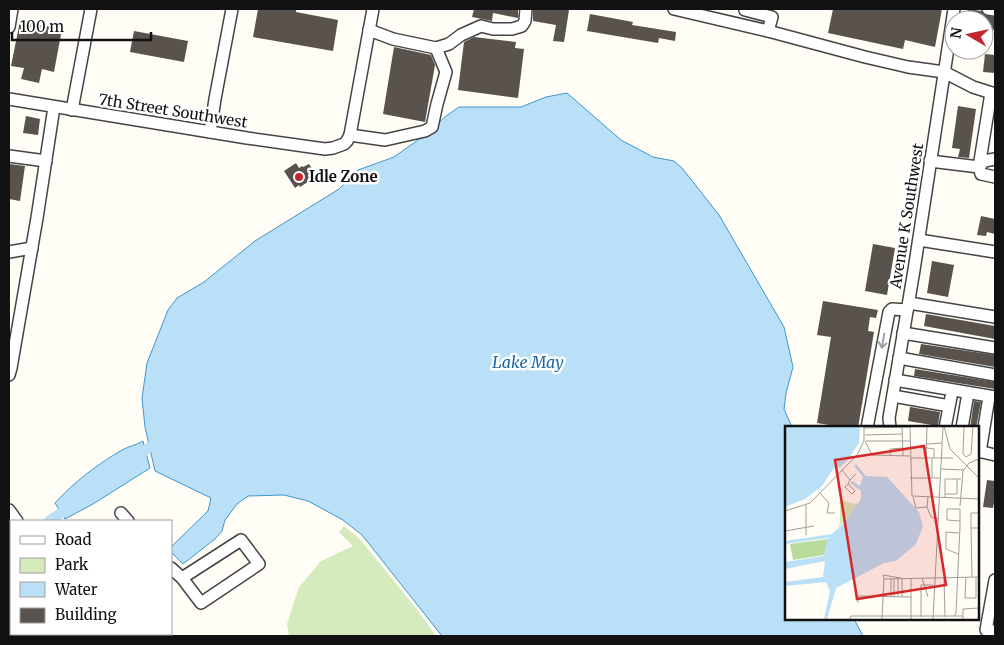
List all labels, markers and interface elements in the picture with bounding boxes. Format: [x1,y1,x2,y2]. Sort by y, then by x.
scale bar [12,10,151,42]
north arrow [944,10,994,60]
text: 100 m [20,17,64,36]
text: N [946,26,966,40]
street label: 7th Street Southwest [97,89,249,132]
street label: Avenue K Southwest [885,142,927,291]
place label: Idle Zone [309,167,378,186]
marker: Idle Zone [293,171,305,183]
one-way arrow [878,332,888,348]
water label: Lake May [492,352,564,372]
inset map [785,426,979,620]
legend [10,520,172,635]
text: Road [55,530,91,549]
text: Park [55,555,89,574]
text: Water [54,580,98,599]
text: Building [55,605,117,624]

